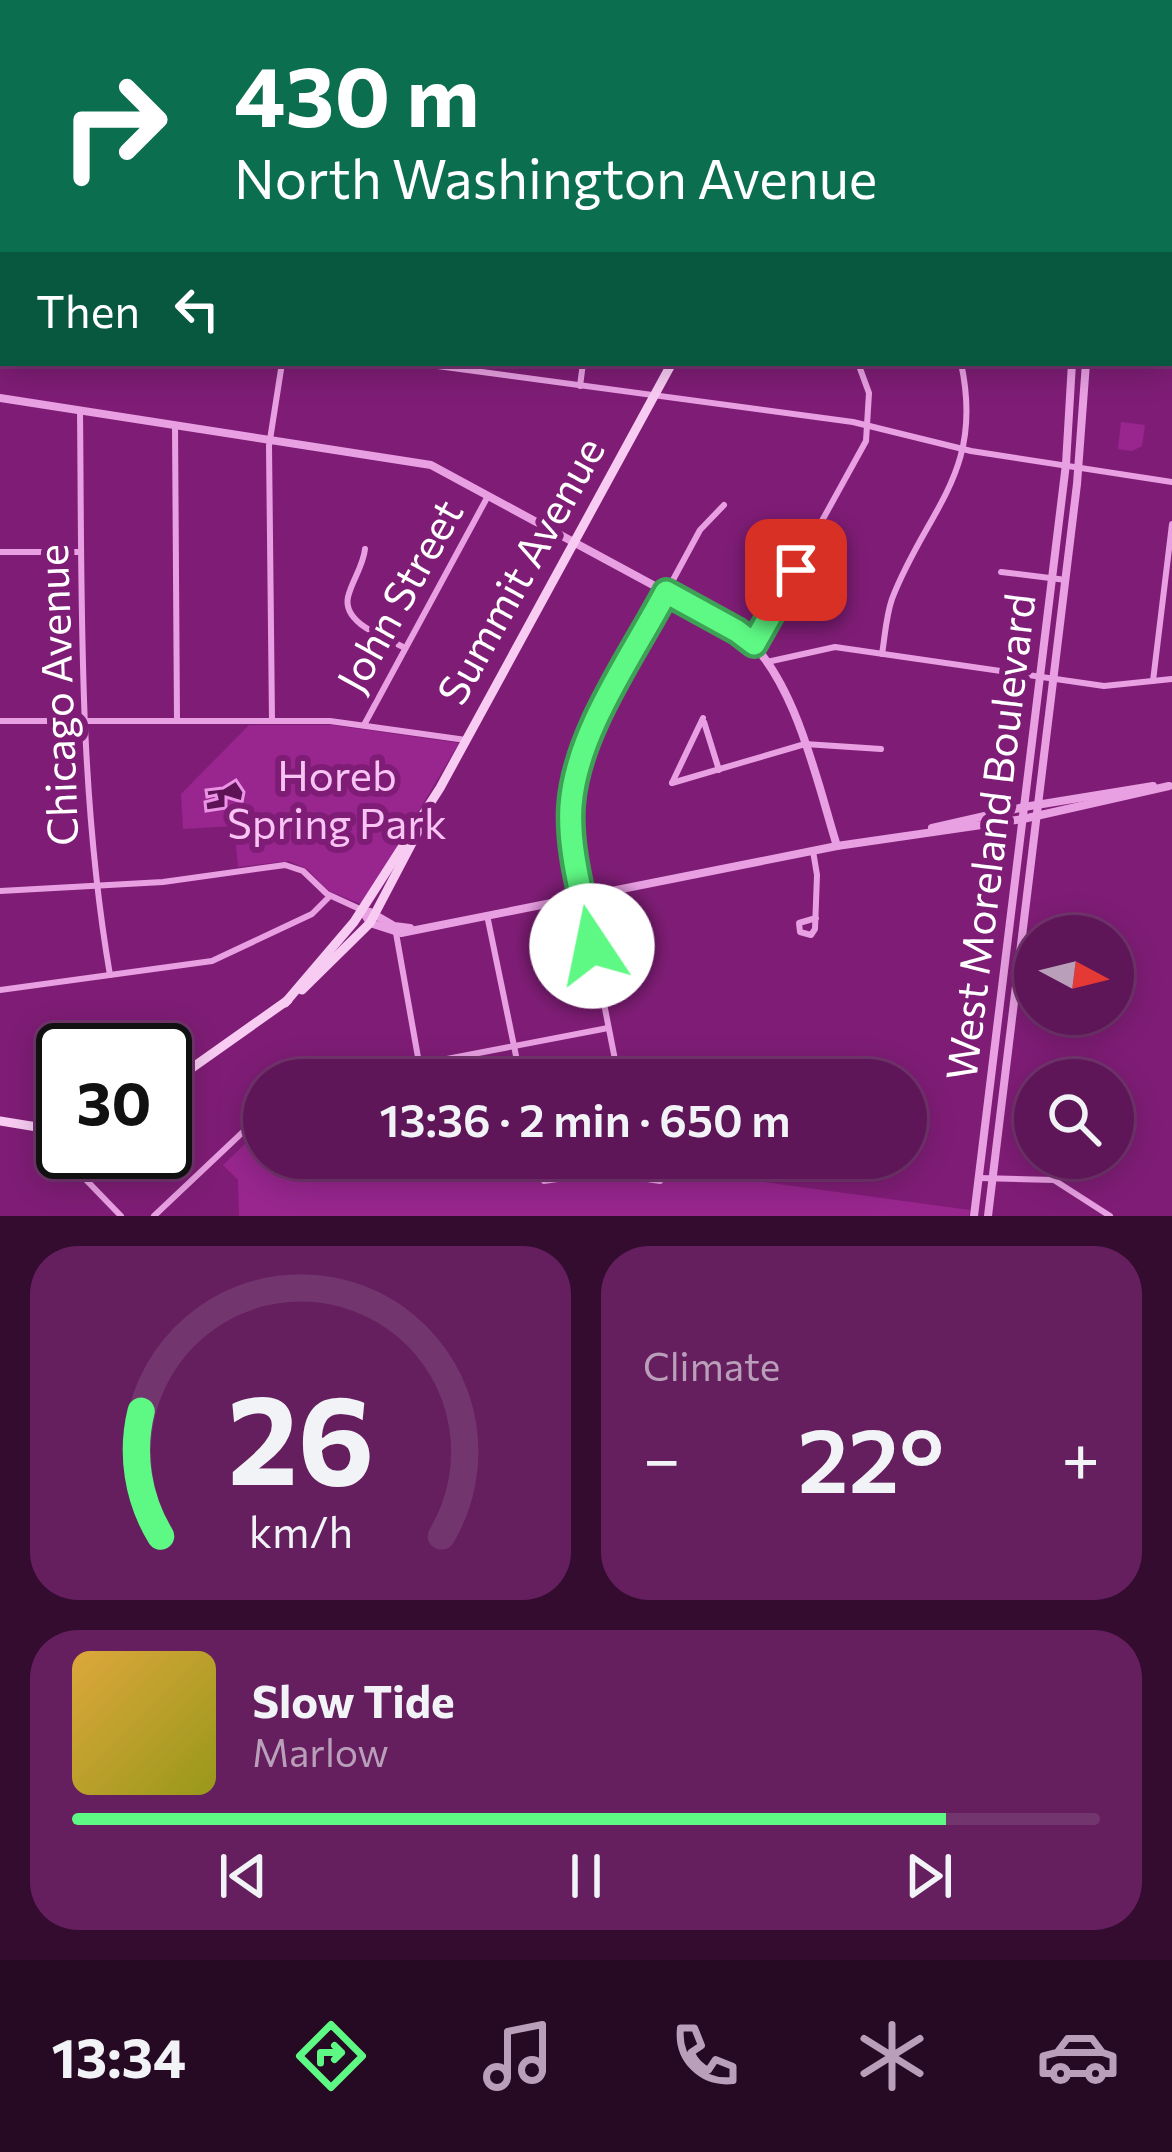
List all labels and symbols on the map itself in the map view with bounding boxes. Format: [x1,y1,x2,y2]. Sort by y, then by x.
street label: Summit Avenue [424,427,614,713]
street label: John Street [324,490,472,700]
pin [745,519,847,621]
street label: Chicago Avenue [25,543,87,847]
street label: West Moreland Boulevard [933,590,1045,1083]
park label: Horeb Spring Park [227,748,447,848]
position arrow [529,883,655,1009]
north arrow [1014,915,1134,1035]
speed limit sign: 30 [36,1023,192,1179]

